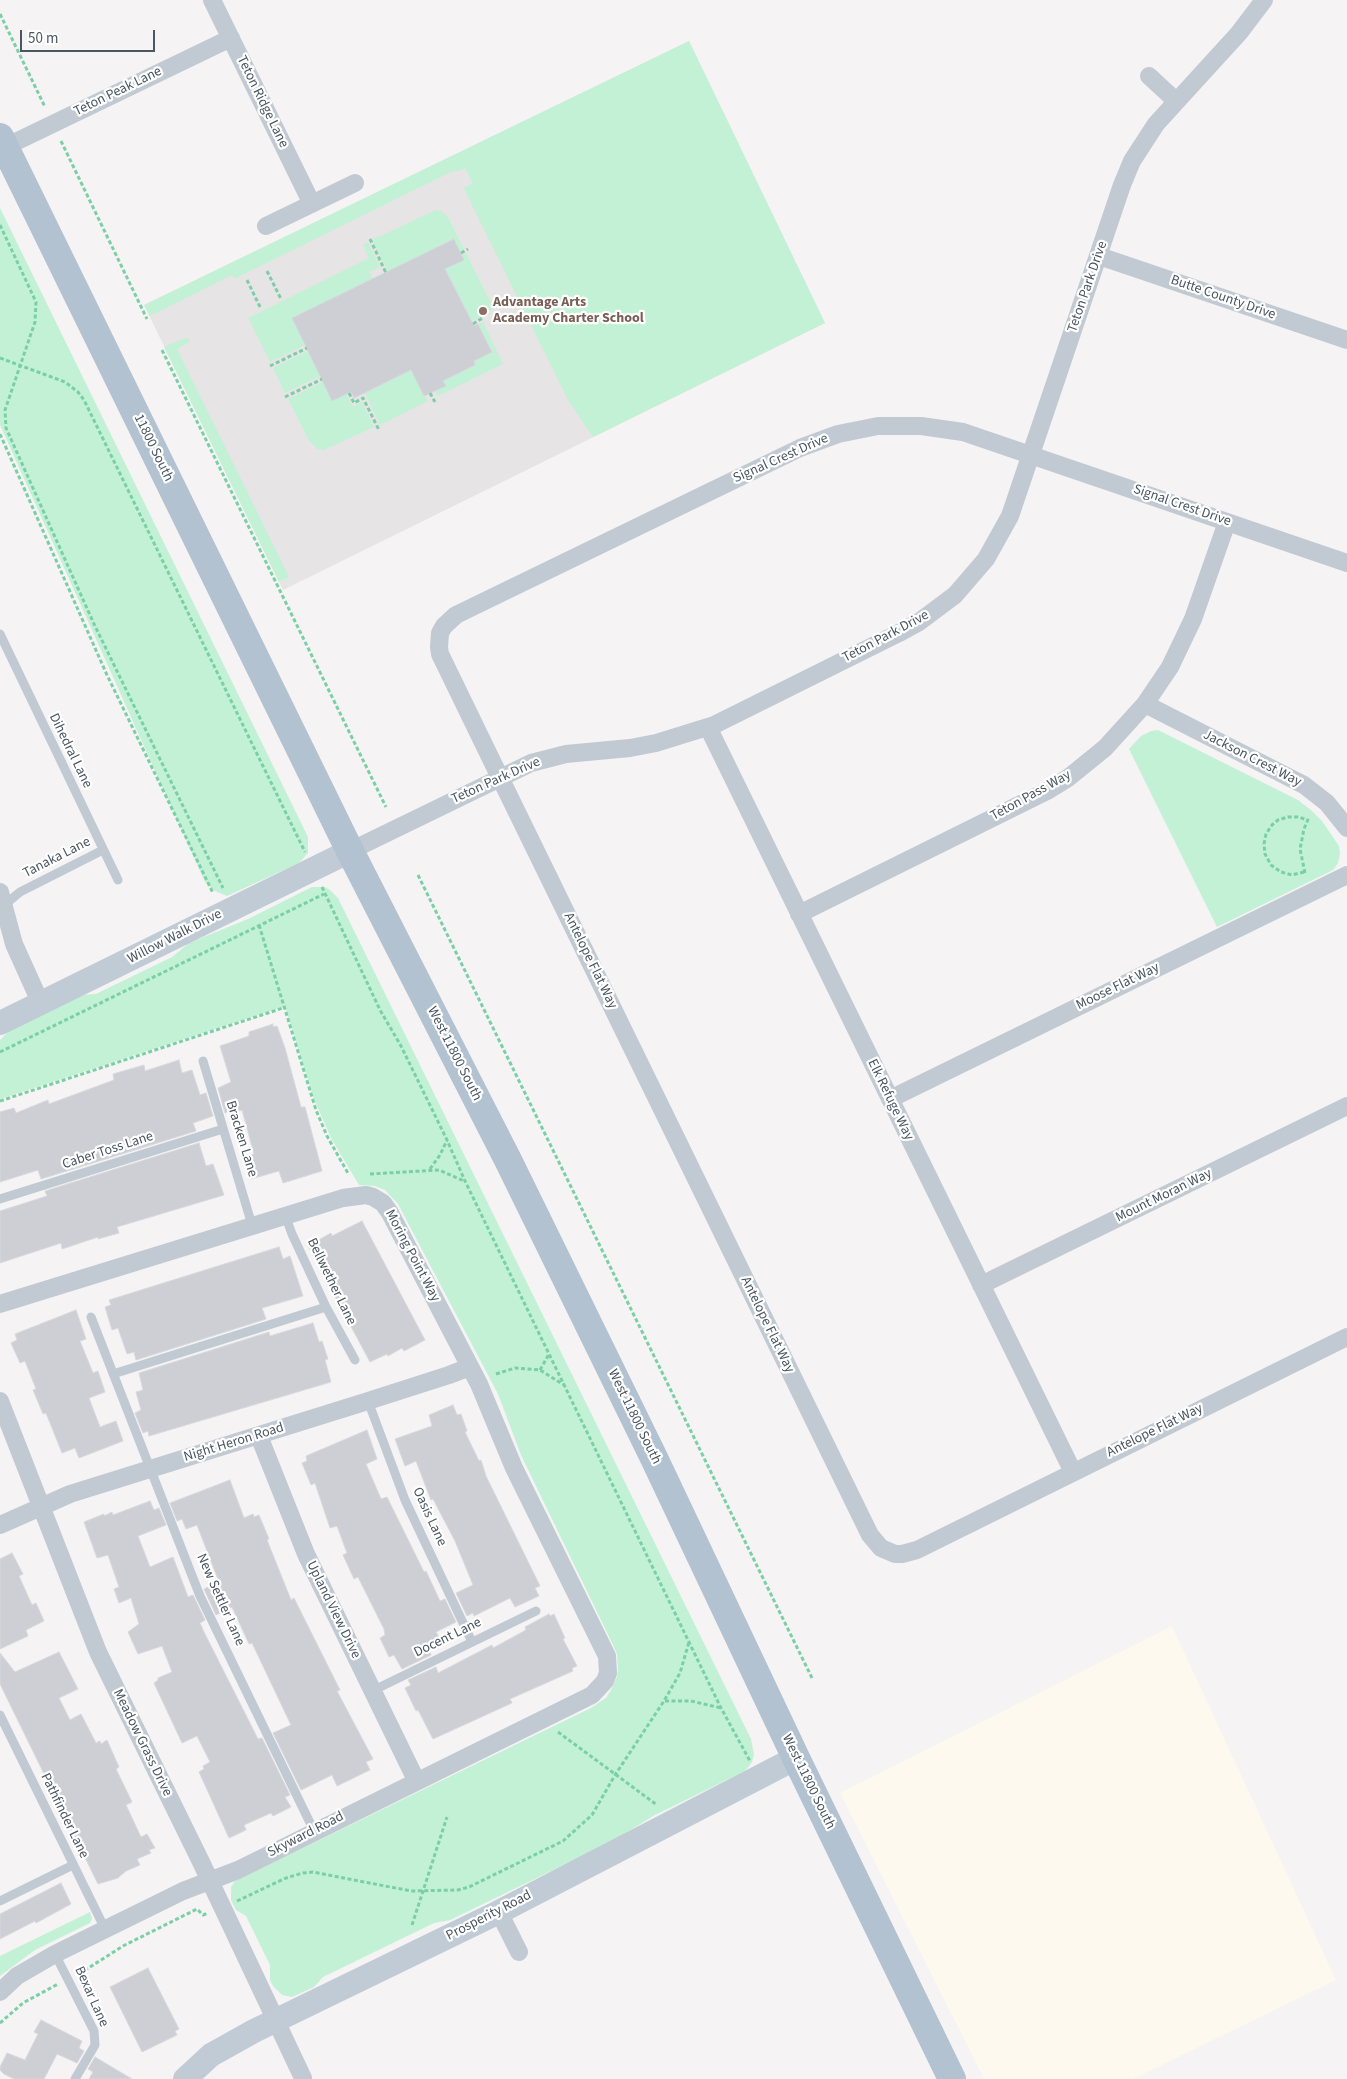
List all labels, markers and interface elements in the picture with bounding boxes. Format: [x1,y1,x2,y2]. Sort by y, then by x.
scale bar [22,20,158,52]
text: 50 m [28,28,58,49]
street label: Teton Ridge Lane [232,53,292,151]
street label: Teton Peak Lane [71,64,165,120]
street label: Teton Park Drive [1065,239,1111,335]
street label: Butte County Drive [1168,272,1278,324]
place label: Advantage Arts Academy Charter School [493,295,644,328]
marker: Advantage Arts Academy Charter School [477,305,489,317]
street label: 11800 South [130,412,176,484]
street label: Signal Crest Drive [731,431,831,487]
street label: Signal Crest Drive [1131,481,1233,531]
street label: Teton Park Drive [840,607,932,667]
street label: Dihedral Lane [45,711,95,791]
street label: Jackson Crest Way [1200,727,1304,791]
street label: Teton Park Drive [449,754,543,808]
street label: Teton Pass Way [988,767,1074,825]
street label: Tanaka Lane [21,834,93,882]
street label: Willow Walk Drive [125,906,225,968]
street label: Antelope Flat Way [560,910,620,1012]
street label: Moose Flat Way [1074,960,1162,1014]
street label: West 11800 South [423,1004,485,1104]
street label: Elk Refuge Way [863,1057,917,1143]
street label: Bracken Lane [221,1099,261,1179]
street label: Caber Toss Lane [60,1128,156,1174]
street label: Mount Moran Way [1113,1165,1215,1227]
street label: Moring Point Way [381,1207,443,1305]
street label: Bellwether Lane [303,1236,359,1328]
street label: Antelope Flat Way [737,1274,797,1376]
street label: West 11800 South [604,1367,664,1467]
street label: Antelope Flat Way [1104,1401,1206,1461]
street label: Night Heron Road [182,1420,286,1466]
street label: Oasis Lane [408,1485,450,1549]
street label: New Settler Lane [192,1551,248,1649]
street label: Upland View Drive [302,1558,364,1662]
street label: Docent Lane [412,1614,484,1662]
street label: Meadow Grass Drive [109,1687,175,1799]
street label: West 11800 South [778,1732,838,1832]
street label: Pathfinder Lane [36,1771,92,1861]
street label: Skyward Road [265,1809,347,1861]
street label: Prosperity Road [444,1887,534,1945]
street label: Bexar Lane [70,1964,112,2030]

